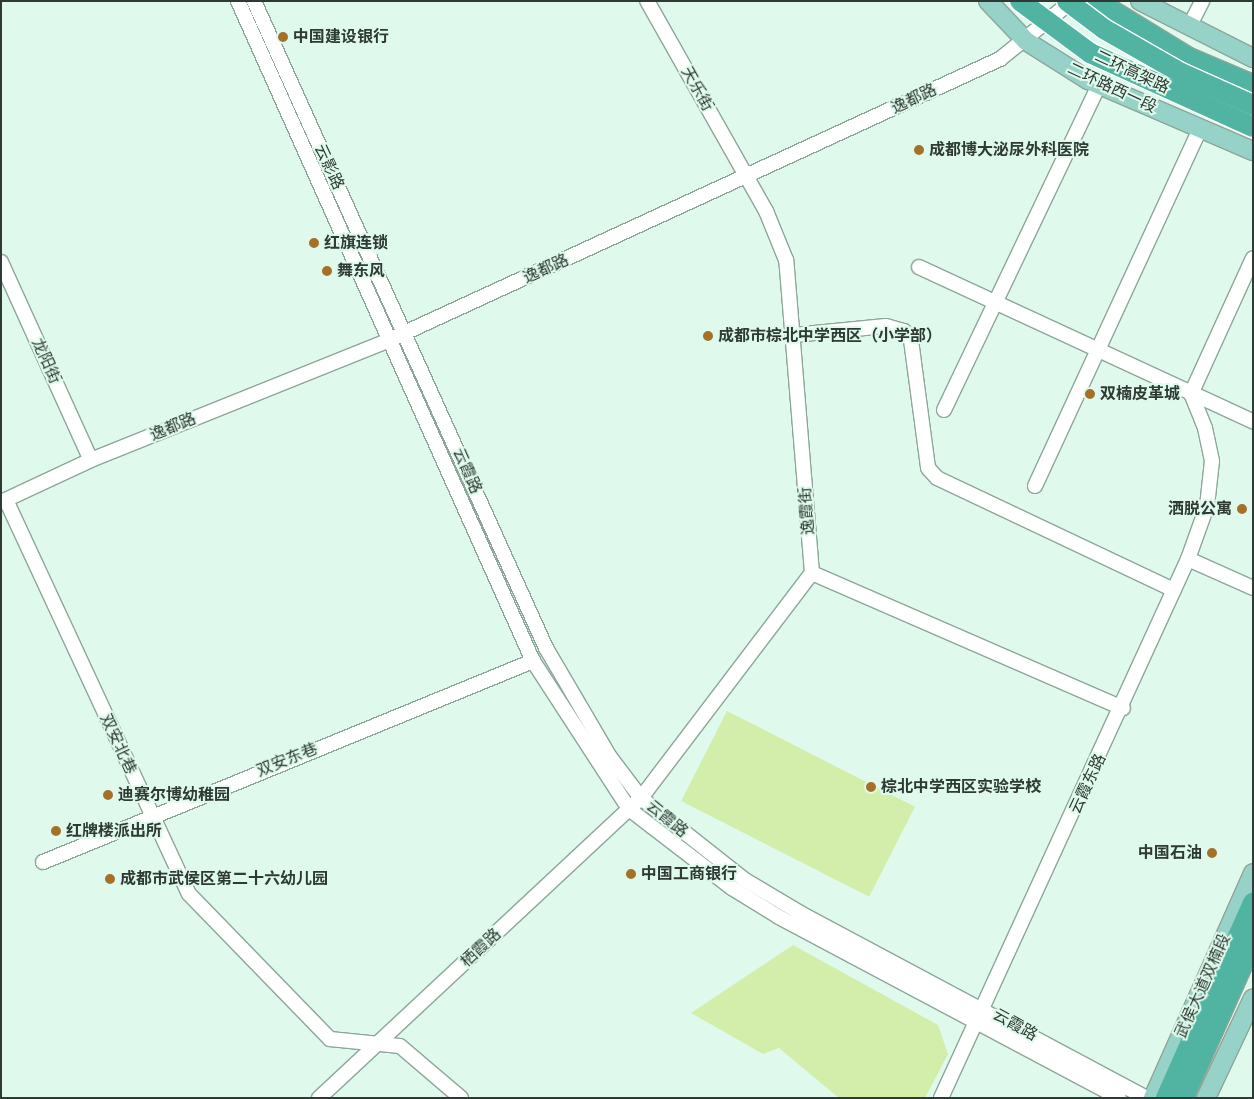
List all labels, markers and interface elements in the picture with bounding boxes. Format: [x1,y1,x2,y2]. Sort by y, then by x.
place label: 中国建设银行 [293,27,389,47]
marker: 中国建设银行 [277,31,289,43]
street label: 二环高架路 [1092,46,1172,98]
street label: 二环路西一段 [1064,59,1160,117]
street label: 天乐街 [677,63,717,115]
street label: 逸都路 [888,80,940,118]
place label: 成都博大泌尿外科医院 [929,140,1089,160]
street label: 云影路 [310,141,348,193]
marker: 成都博大泌尿外科医院 [913,144,925,156]
place label: 红旗连锁 [324,233,388,253]
marker: 红旗连锁 [308,237,320,249]
street label: 逸都路 [520,250,572,288]
place label: 舞东风 [337,261,385,281]
marker: 舞东风 [321,265,333,277]
place label: 成都市棕北中学西区（小学部） [718,326,942,346]
marker: 成都市棕北中学西区（小学部） [702,330,714,342]
street label: 龙阳街 [27,335,65,387]
place label: 双楠皮革城 [1100,384,1180,404]
marker: 双楠皮革城 [1084,388,1096,400]
street label: 逸都路 [147,409,199,445]
street label: 云霞路 [448,445,486,497]
street label: 逸霞街 [796,486,818,536]
place label: 洒脱公寓 [1168,499,1232,519]
marker: 洒脱公寓 [1236,503,1248,515]
street label: 双安北巷 [96,711,140,777]
street label: 双安东巷 [254,739,320,781]
street label: 云霞东路 [1066,751,1110,817]
place label: 棕北中学西区实验学校 [881,777,1041,797]
marker: 棕北中学西区实验学校 [865,781,877,793]
place label: 迪赛尔博幼稚园 [118,785,230,805]
marker: 迪赛尔博幼稚园 [102,789,114,801]
street label: 云霞路 [642,796,692,842]
place label: 红牌楼派出所 [66,821,162,841]
marker: 红牌楼派出所 [50,825,62,837]
place label: 中国石油 [1138,843,1202,863]
marker: 中国石油 [1206,847,1218,859]
place label: 中国工商银行 [641,864,737,884]
marker: 中国工商银行 [625,868,637,880]
place label: 成都市武侯区第二十六幼儿园 [120,869,328,889]
marker: 成都市武侯区第二十六幼儿园 [104,873,116,885]
street label: 栖霞路 [457,925,505,971]
street label: 武侯大道双楠段 [1171,931,1235,1041]
street label: 云霞路 [989,1005,1041,1045]

